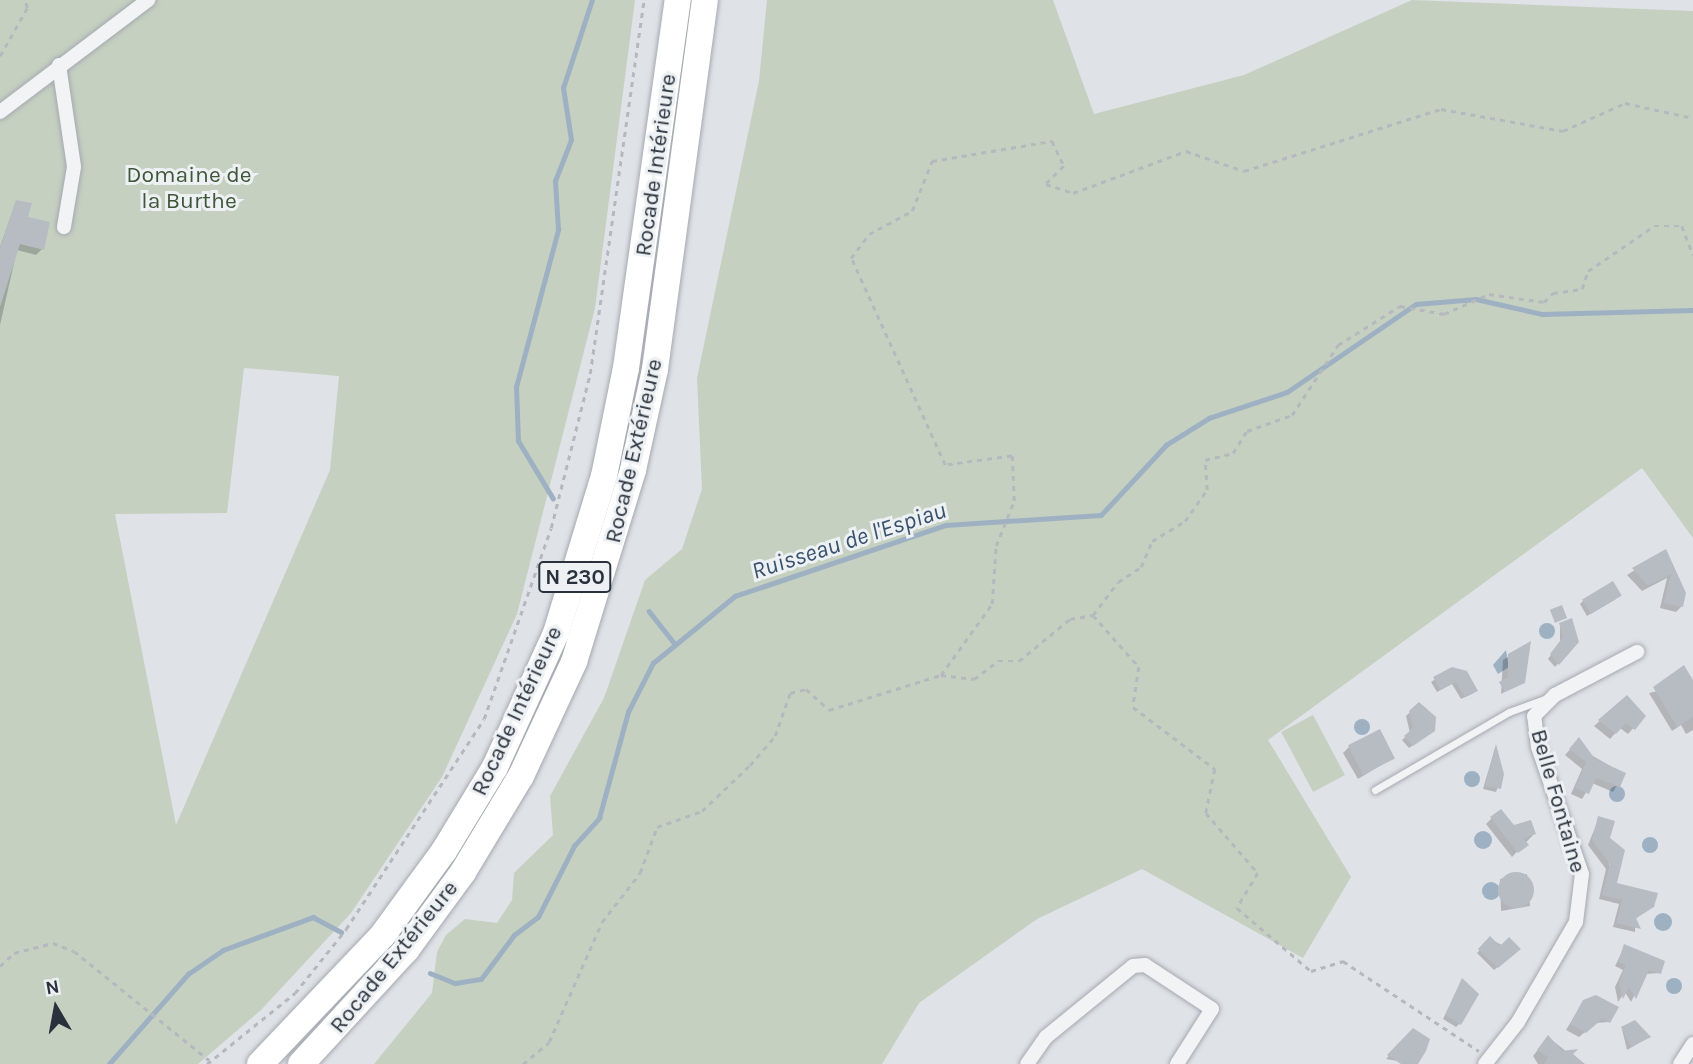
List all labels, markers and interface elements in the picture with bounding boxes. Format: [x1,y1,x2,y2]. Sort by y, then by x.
street label: Rocade Intérieure [630,72,682,258]
park label: Domaine de la Burthe [126,161,252,215]
street label: Rocade Extérieure [599,356,669,546]
water label: Ruisseau de l'Espiau [748,496,950,586]
road number: N 230 [538,560,612,594]
street label: Rocade Intérieure [466,622,568,800]
street label: Belle Fontaine [1524,726,1592,876]
street label: Rocade Extérieure [324,875,464,1039]
north arrow [21,973,91,1043]
text: N [44,975,61,999]

